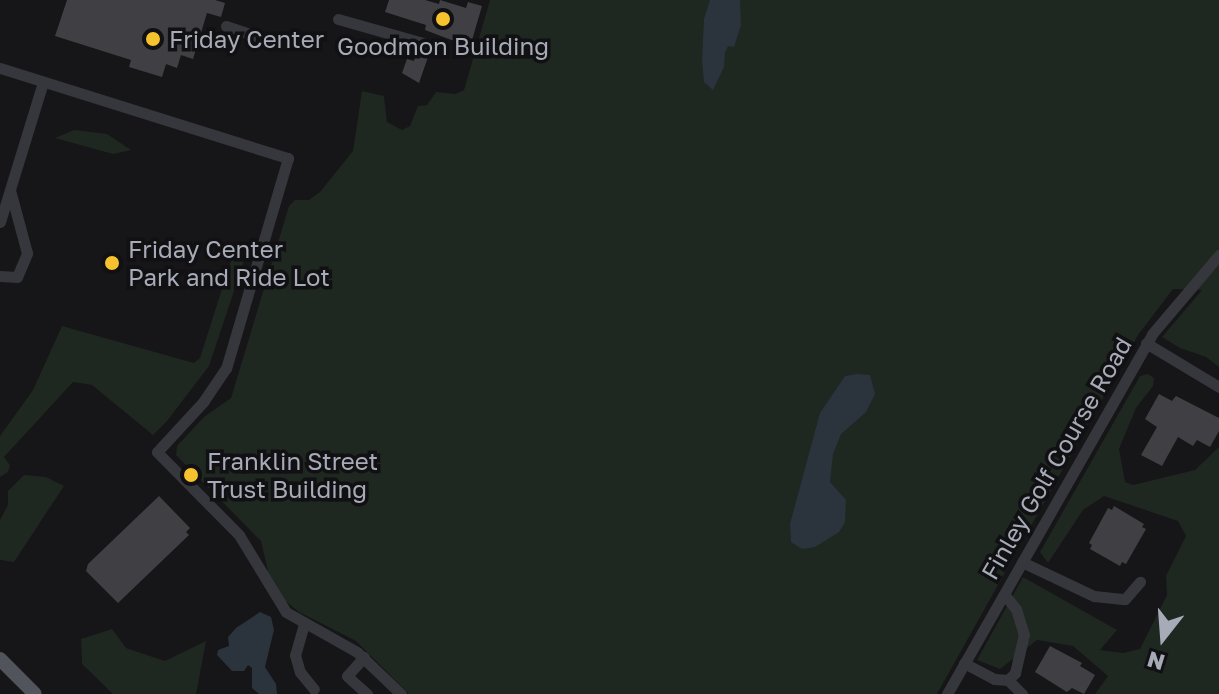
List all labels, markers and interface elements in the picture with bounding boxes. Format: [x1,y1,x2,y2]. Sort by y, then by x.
marker: Goodmon Building [434,10,452,28]
place label: Friday Center [169,25,324,53]
marker: Friday Center [144,30,162,48]
place label: Goodmon Building [337,32,549,60]
place label: Friday Center Park and Ride Lot [128,235,330,291]
marker: Friday Center Park and Ride Lot [103,254,121,272]
street label: Finley Golf Course Road [975,332,1137,584]
place label: Franklin Street Trust Building [207,447,378,503]
marker: Franklin Street Trust Building [182,466,200,484]
north arrow [1123,598,1203,678]
text: N [1144,646,1168,677]

